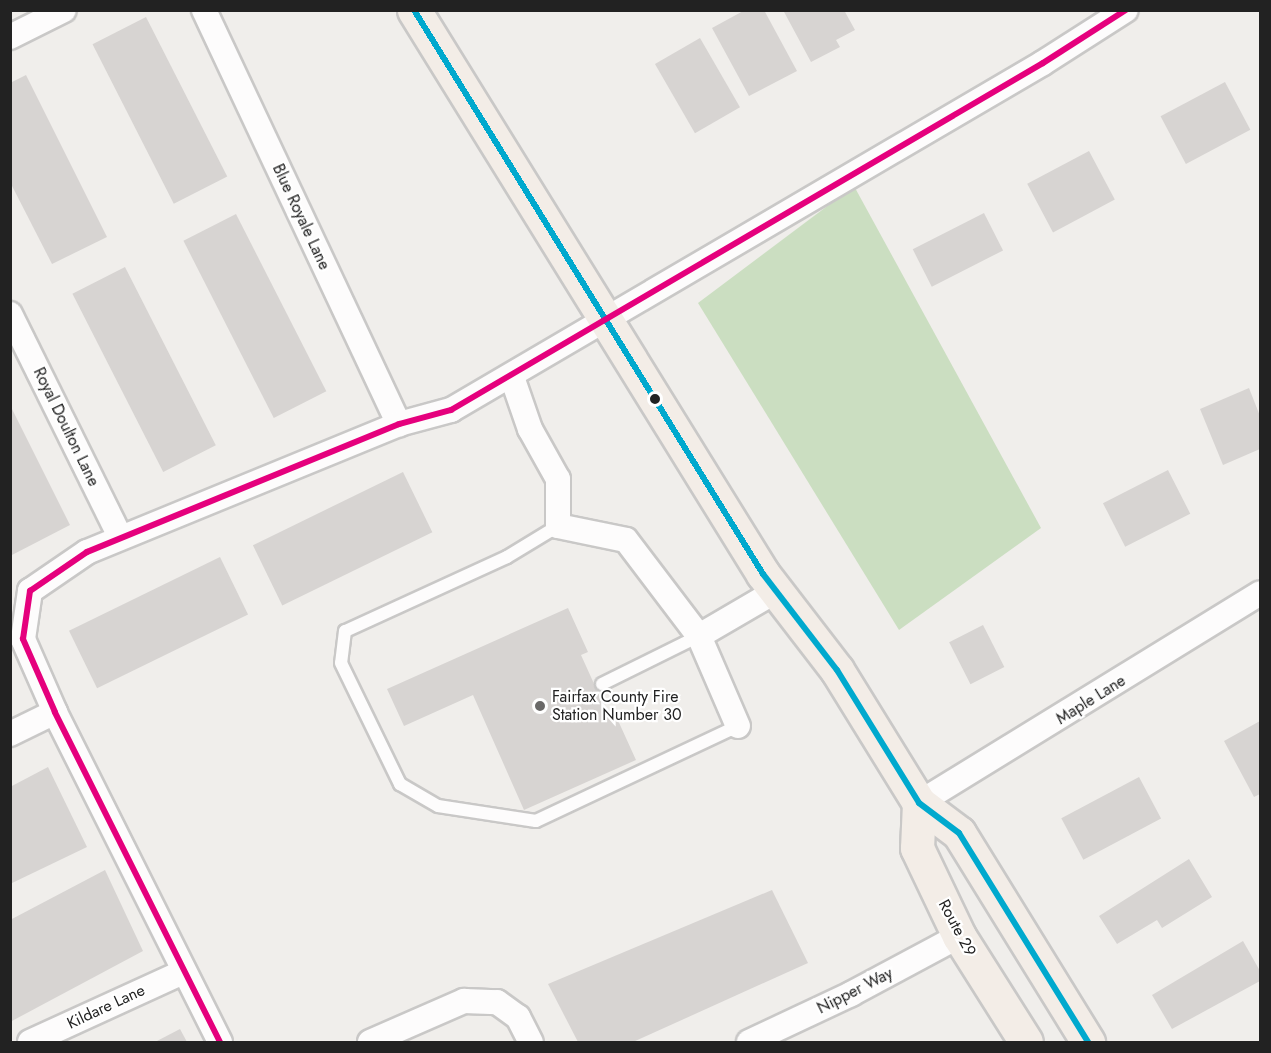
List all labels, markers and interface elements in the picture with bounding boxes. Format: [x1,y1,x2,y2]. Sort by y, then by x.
street label: Blue Royale Lane [268,161,334,273]
street label: Royal Doulton Lane [29,365,103,489]
unlabelled marker [649,393,661,405]
street label: Maple Lane [1053,671,1129,729]
place label: Fairfax County Fire Station Number 30 [552,687,682,725]
marker: Fairfax County Fire Station Number 30 [533,699,547,713]
street label: Route 29 [934,896,980,960]
street label: Nipper Way [814,964,896,1018]
street label: Kildare Lane [64,981,148,1033]

